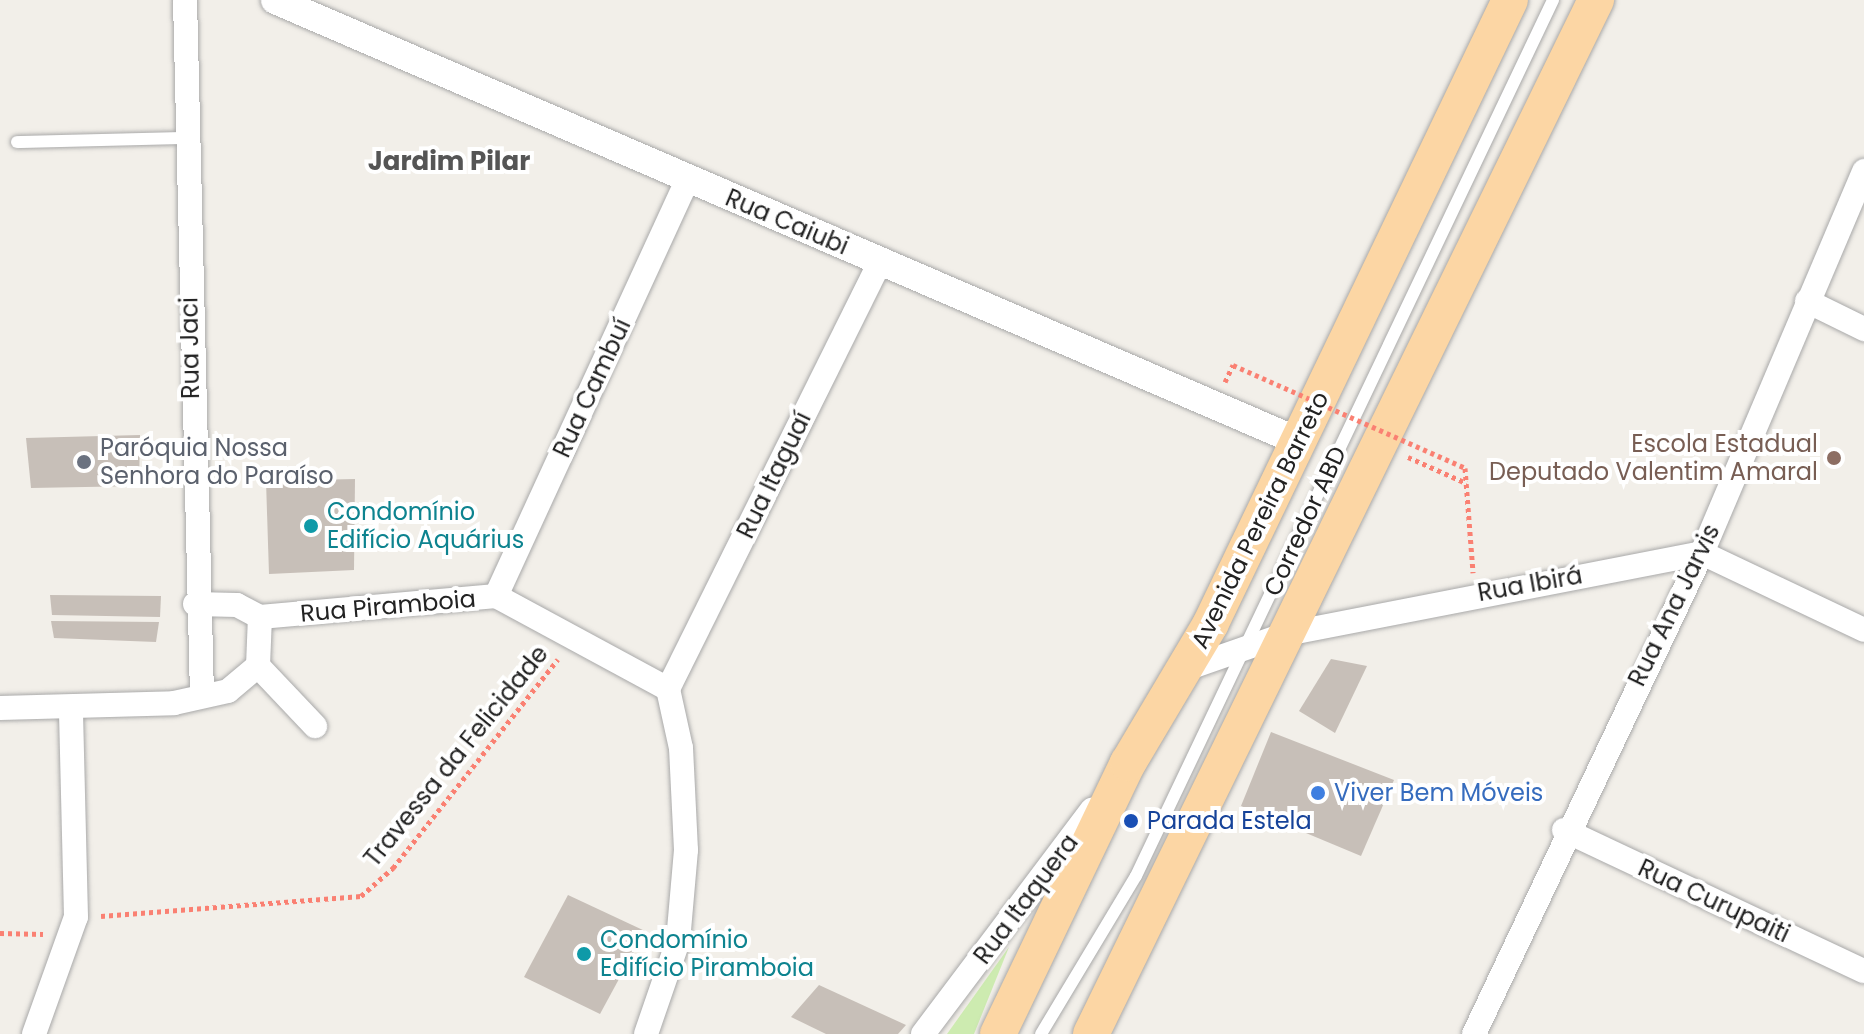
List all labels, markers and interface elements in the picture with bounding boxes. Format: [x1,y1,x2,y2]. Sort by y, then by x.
district label: Jardim Pilar [368,146,530,178]
street label: Rua Caiubi [721,183,853,261]
street label: Rua Jaci [175,297,205,399]
street label: Rua Cambuí [547,314,637,462]
street label: Avenida Pereira Barreto [1185,387,1335,653]
street label: Rua Itaguaí [731,407,817,543]
place label: Escola Estadual Deputado Valentim Amaral [1489,430,1818,486]
place label: Paróquia Nossa Senhora do Paraíso [100,434,334,490]
street label: Corredor ABD [1258,442,1352,600]
marker: Escola Estadual Deputado Valentim Amaral [1825,449,1843,467]
marker: Paróquia Nossa Senhora do Paraíso [75,453,93,471]
place label: Condomínio Edifício Aquárius [327,498,524,554]
marker: Condomínio Edifício Aquárius [302,517,320,535]
street label: Rua Ana Jarvis [1622,519,1726,691]
street label: Rua Ibirá [1475,561,1585,607]
street label: Rua Piramboia [299,584,477,628]
street label: Travessa da Felicidade [358,640,554,872]
place label: Viver Bem Móveis [1334,779,1543,807]
marker: Viver Bem Móveis [1309,784,1327,802]
place label: Parada Estela [1147,807,1312,835]
marker: Parada Estela [1122,812,1140,830]
street label: Rua Itaquera [968,828,1084,970]
street label: Rua Curupaiti [1634,853,1794,949]
place label: Condomínio Edifício Piramboia [600,926,814,982]
marker: Condomínio Edifício Piramboia [575,945,593,963]

